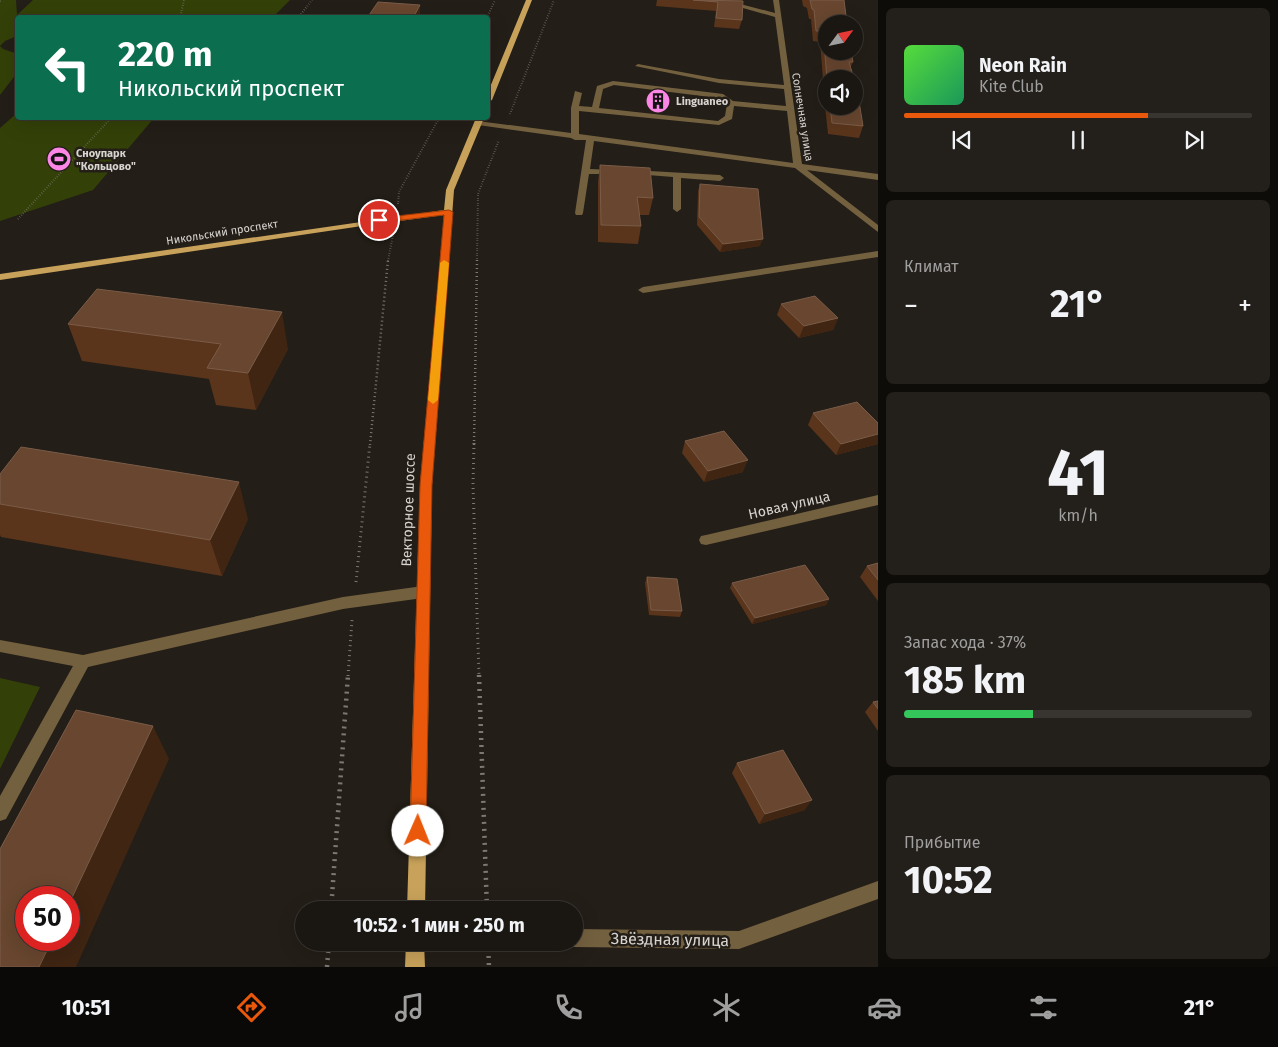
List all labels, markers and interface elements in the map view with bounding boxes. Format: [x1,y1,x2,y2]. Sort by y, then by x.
north arrow [818,15,862,60]
map controls [818,15,863,115]
text: 220 m [118,33,213,75]
icon: left [35,35,100,100]
text: Neon Rain [979,54,1067,77]
button: sound [818,70,863,115]
street label: Солнечная улица [789,72,816,162]
text: Никольский проспект [118,75,344,102]
text: Kite Club [979,77,1044,96]
building icon: Linguaneo [645,88,671,114]
place label: Linguaneo [676,95,729,108]
icon: previous [948,126,976,154]
icon: pause [1064,126,1092,154]
icon: next [1180,126,1208,154]
sports icon: Сноупарк "Кольцово" [46,146,72,172]
place label: Сноупарк "Кольцово" [76,147,136,173]
pin [358,199,400,241]
icon: arrive [365,206,393,234]
street label: Никольский проспект [165,217,279,248]
text: Климат [904,257,959,276]
text: 21° [1050,281,1106,327]
text: − [904,289,918,322]
text: + [1238,289,1252,322]
text: 41 [1047,434,1109,512]
street label: Векторное шоссе [398,453,419,567]
street label: Новая улица [747,488,832,523]
text: km/h [1058,506,1098,525]
text: Запас хода · 37% [904,633,1026,652]
text: 185 km [904,657,1026,703]
position arrow [391,804,443,856]
text: Прибытие [904,833,980,852]
text: 10:52 [904,857,993,903]
speed limit sign: 50 [15,886,80,951]
text: 10:52 · 1 мин · 250 m [353,914,525,937]
street label: Звёздная улица [611,929,729,950]
icon: directions [234,990,269,1025]
icon: music [392,990,427,1025]
icon: phone [551,990,586,1025]
icon: climate [709,990,744,1025]
icon: car [867,990,902,1025]
icon: filters [1026,990,1061,1025]
text: 10:51 [62,994,111,1021]
text: 21° [1184,994,1216,1021]

